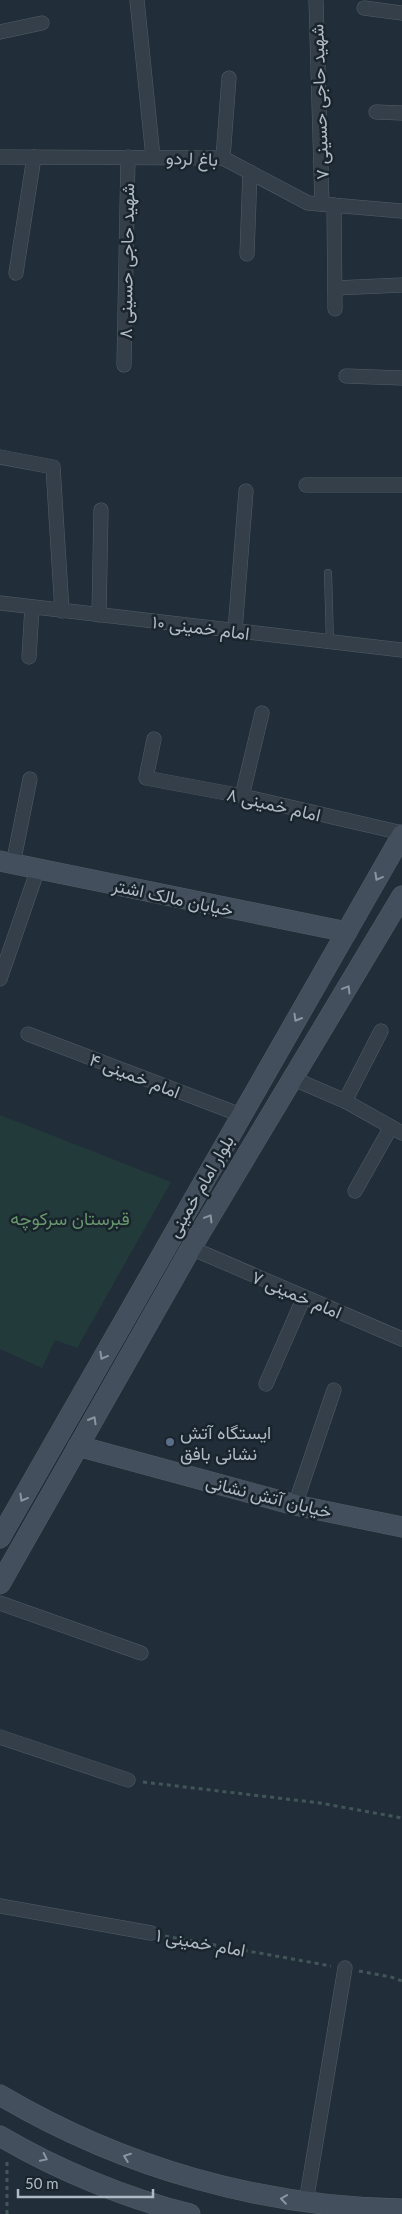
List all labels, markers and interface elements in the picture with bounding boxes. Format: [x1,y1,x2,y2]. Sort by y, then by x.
street label: شهید حاجی حسینی ۷ [305,24,334,180]
street label: باغ لردو [165,146,219,172]
street label: شهید حاجی حسینی ۸ [114,183,139,339]
street label: امام خمینی ۱۰ [151,610,251,646]
street label: امام خمینی ۸ [224,783,323,827]
one-way arrow [375,872,385,881]
street label: خیابان مالک اشتر [109,873,235,922]
one-way arrow [341,985,351,994]
one-way arrow [294,1013,304,1022]
street label: امام خمینی ۴ [86,1048,183,1104]
street label: بلوار امام خمینی [162,1131,240,1242]
park label: قبرستان سرکوچه [10,1207,130,1231]
one-way arrow [203,1215,213,1224]
street label: امام خمینی ۷ [248,1265,345,1325]
one-way arrow [99,1351,109,1360]
one-way arrow [87,1416,97,1425]
place label: ایستگاه آتش نشانی بافق [180,1421,271,1465]
marker: ایستگاه آتش نشانی بافق [164,1436,176,1448]
street label: خیابان آتش نشانی [203,1470,334,1523]
one-way arrow [19,1492,29,1501]
street label: امام خمینی ۱ [154,1923,247,1963]
one-way arrow [38,2152,47,2162]
one-way arrow [124,2153,132,2163]
scale bar [18,2166,152,2198]
text: 50 m [25,2174,59,2192]
one-way arrow [280,2194,288,2204]

